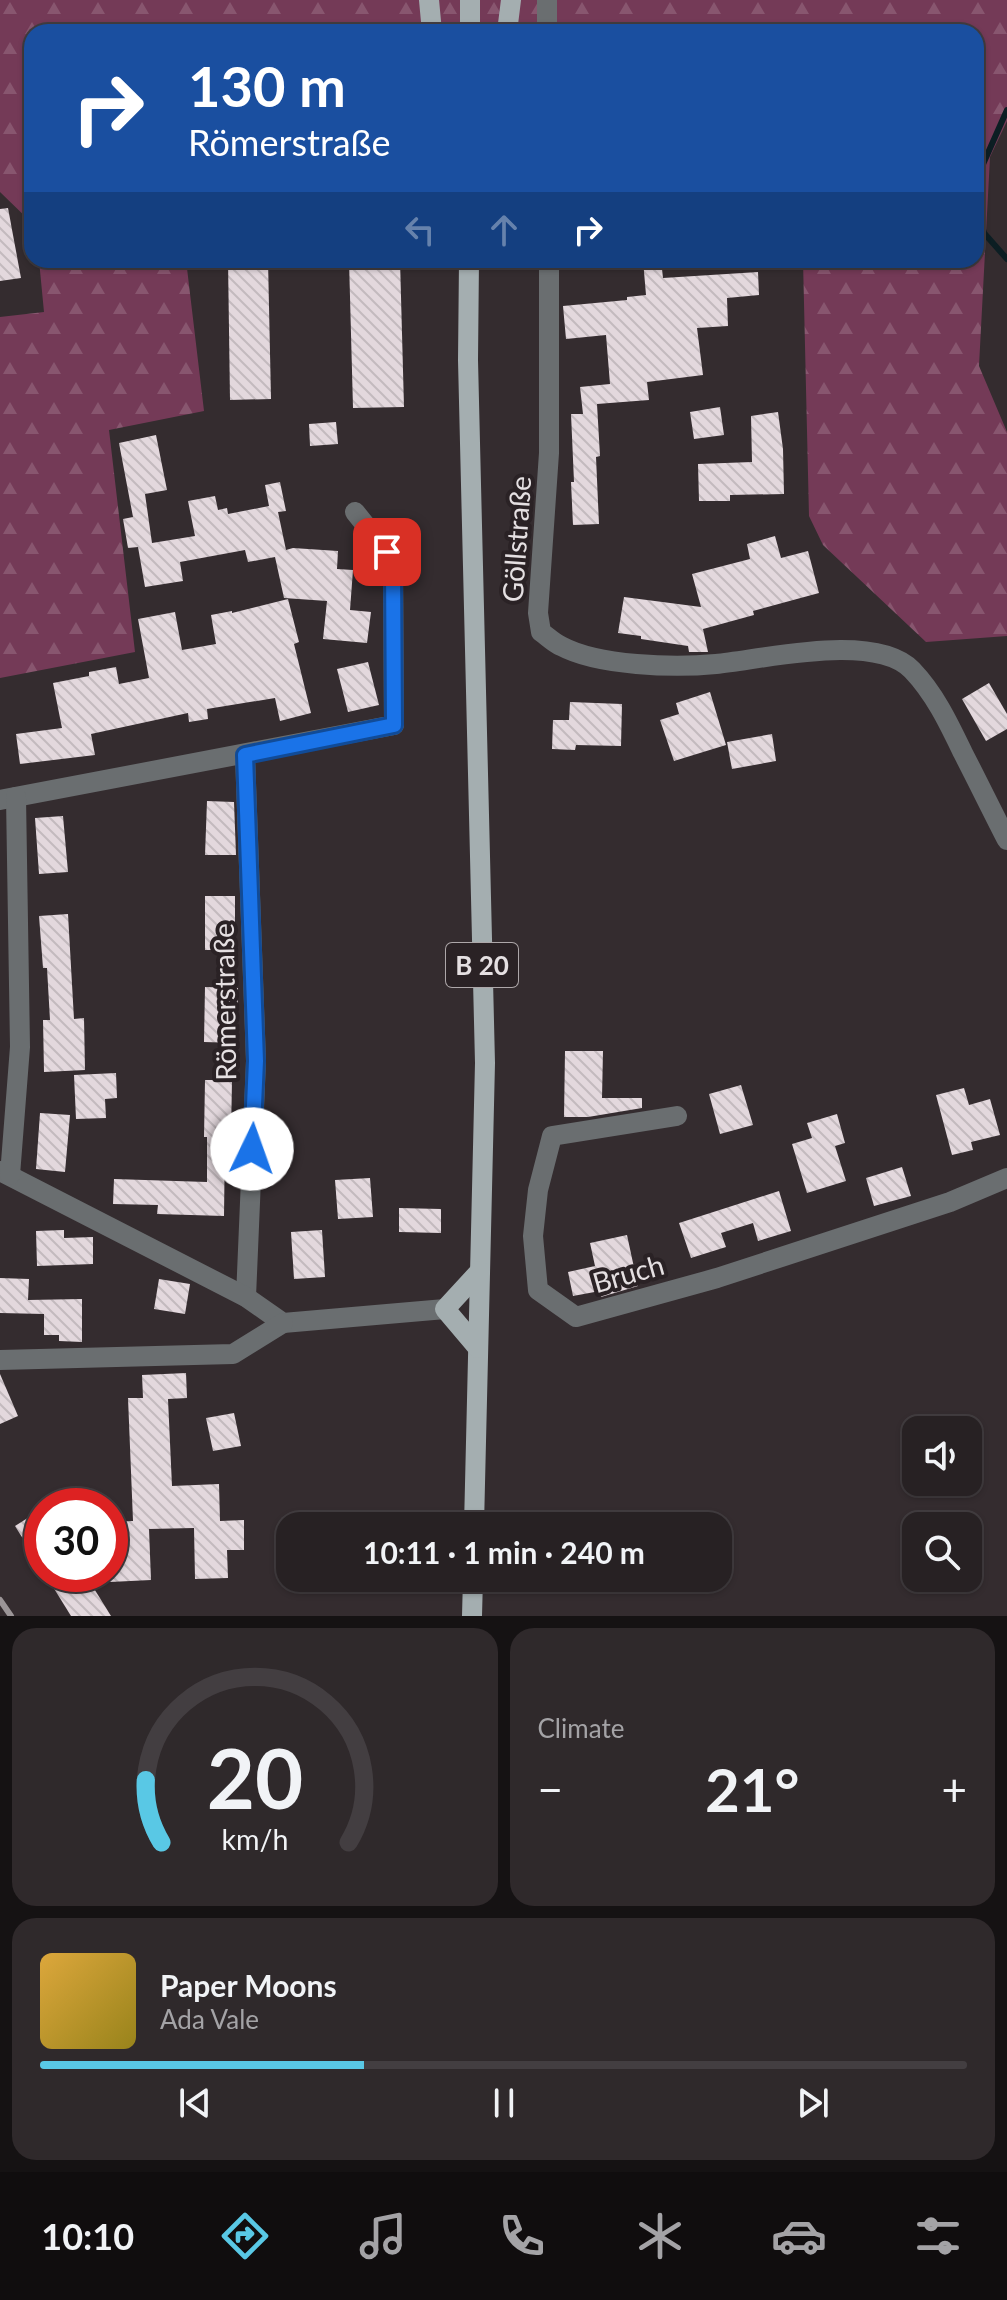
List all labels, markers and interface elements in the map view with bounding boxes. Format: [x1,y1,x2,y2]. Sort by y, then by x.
text: 130 m [188,52,346,119]
icon: right [56,56,160,160]
text: Römerstraße [188,120,391,164]
icon: left [398,208,442,252]
icon: ahead [482,208,526,252]
icon: right [566,208,610,252]
street label: Göllstraße [495,475,537,603]
pin [353,518,421,586]
icon: arrive [365,530,409,574]
street label: Römerstraße [206,923,242,1081]
road number: B 20 [446,943,518,987]
position arrow [210,1107,294,1191]
street label: Bruch [588,1247,668,1299]
map controls [902,1416,982,1592]
button: sound [902,1416,982,1496]
speed limit sign: 30 [24,1488,128,1592]
button: search [902,1512,982,1592]
text: 10:11 · 1 min · 240 m [363,1534,645,1570]
text: Climate [538,1712,624,1744]
text: 20 [207,1727,303,1827]
text: 21° [705,1753,800,1825]
text: − [538,1763,563,1815]
text: + [941,1763,967,1815]
text: km/h [221,1822,288,1856]
text: Paper Moons [160,1967,337,2003]
text: Ada Vale [160,2003,259,2035]
icon: previous [173,2081,217,2125]
icon: pause [482,2081,526,2125]
icon: next [791,2081,835,2125]
icon: directions [217,2208,273,2264]
icon: music [355,2208,411,2264]
icon: phone [494,2208,550,2264]
icon: climate [632,2208,688,2264]
icon: car [771,2208,827,2264]
icon: filters [910,2208,966,2264]
text: 10:10 [41,2214,134,2258]

